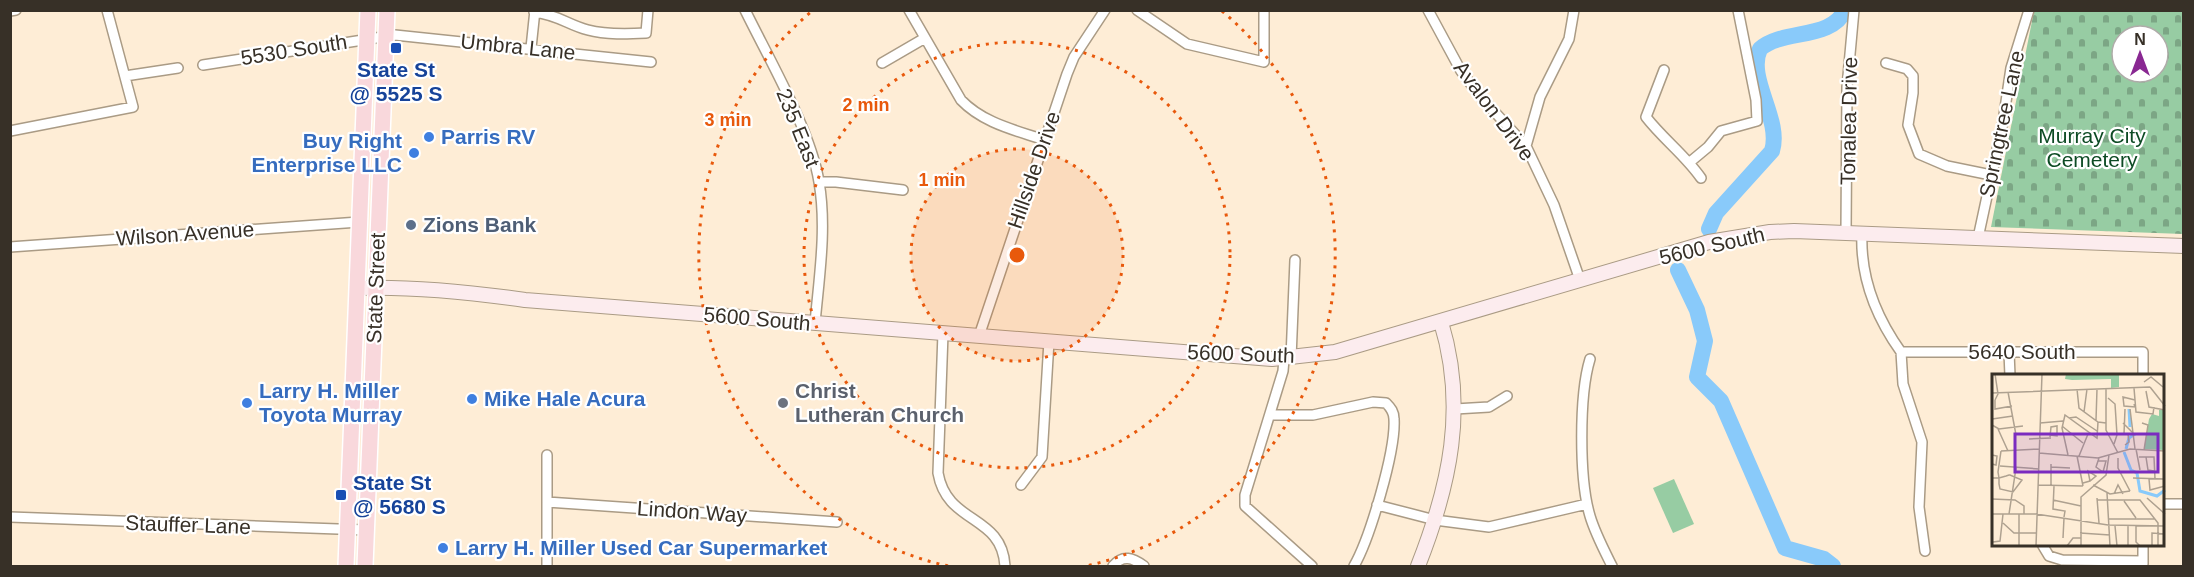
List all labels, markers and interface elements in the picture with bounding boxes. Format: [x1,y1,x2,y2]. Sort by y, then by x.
north arrow [2110,24,2170,84]
street label: Umbra Lane [459,29,577,64]
street label: 5530 South [239,30,349,69]
text: N [2134,31,2146,48]
marker: State St @ 5525 S [389,41,403,55]
street label: Springtree Lane [1975,48,2028,199]
street label: Avalon Drive [1450,56,1539,165]
street label: Tonalea Drive [1836,57,1861,185]
place label: State St @ 5525 S [350,58,442,105]
street label: 235 East [772,85,825,171]
text: 2 min [842,95,890,115]
street label: Hillside Drive [1003,108,1064,232]
text: 3 min [704,110,752,130]
park label: Murray City Cemetery [2038,124,2146,171]
place label: Parris RV [441,125,535,148]
place label: Buy Right Enterprise LLC [251,129,402,176]
marker: Parris RV [422,130,436,144]
marker: Buy Right Enterprise LLC [407,146,421,160]
text: 1 min [918,170,966,190]
place label: Zions Bank [423,213,537,236]
street label: Wilson Avenue [115,217,255,250]
marker: Zions Bank [404,218,418,232]
street label: 5600 South [1657,222,1767,269]
street label: State Street [362,232,389,344]
centre of rings [1007,245,1027,265]
street label: 5600 South [703,302,812,335]
street label: 5600 South [1187,340,1295,367]
street label: 5640 South [1968,340,2076,363]
inset map [1992,374,2164,547]
place label: Larry H. Miller Toyota Murray [259,379,402,426]
place label: Christ Lutheran Church [795,379,964,426]
place label: Mike Hale Acura [484,387,646,410]
marker: Mike Hale Acura [465,392,479,406]
marker: Larry H. Miller Toyota Murray [240,396,254,410]
marker: Christ Lutheran Church [776,396,790,410]
place label: State St @ 5680 S [353,471,446,518]
marker: State St @ 5680 S [334,488,348,502]
street label: Lindon Way [636,496,748,527]
street label: Stauffer Lane [125,511,251,538]
place label: Larry H. Miller Used Car Supermarket [455,536,827,559]
marker: Larry H. Miller Used Car Supermarket [436,541,450,555]

